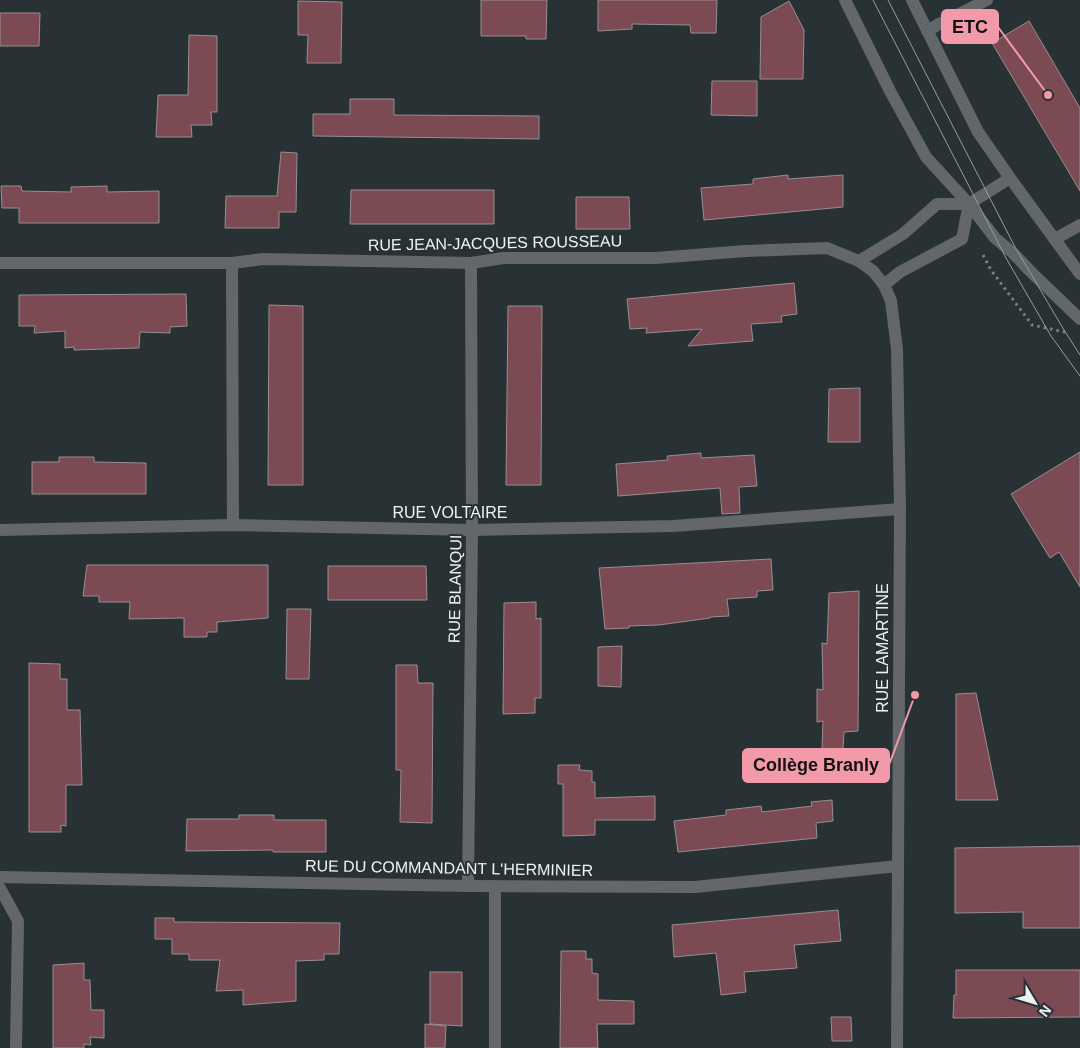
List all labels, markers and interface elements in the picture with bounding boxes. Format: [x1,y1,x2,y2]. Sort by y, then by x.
callout: ETC [942,10,998,43]
text: ETC [952,17,988,37]
street label: RUE JEAN-JACQUES ROUSSEAU [368,232,622,254]
street label: RUE VOLTAIRE [393,504,507,521]
street label: RUE BLANQUI [446,535,464,643]
street label: RUE LAMARTINE [874,583,891,713]
callout: Collège Branly [743,749,889,782]
text: Collège Branly [753,755,879,775]
street label: RUE DU COMMANDANT L'HERMINIER [305,857,593,879]
north arrow [1010,978,1060,1028]
text: N [1036,1002,1055,1020]

